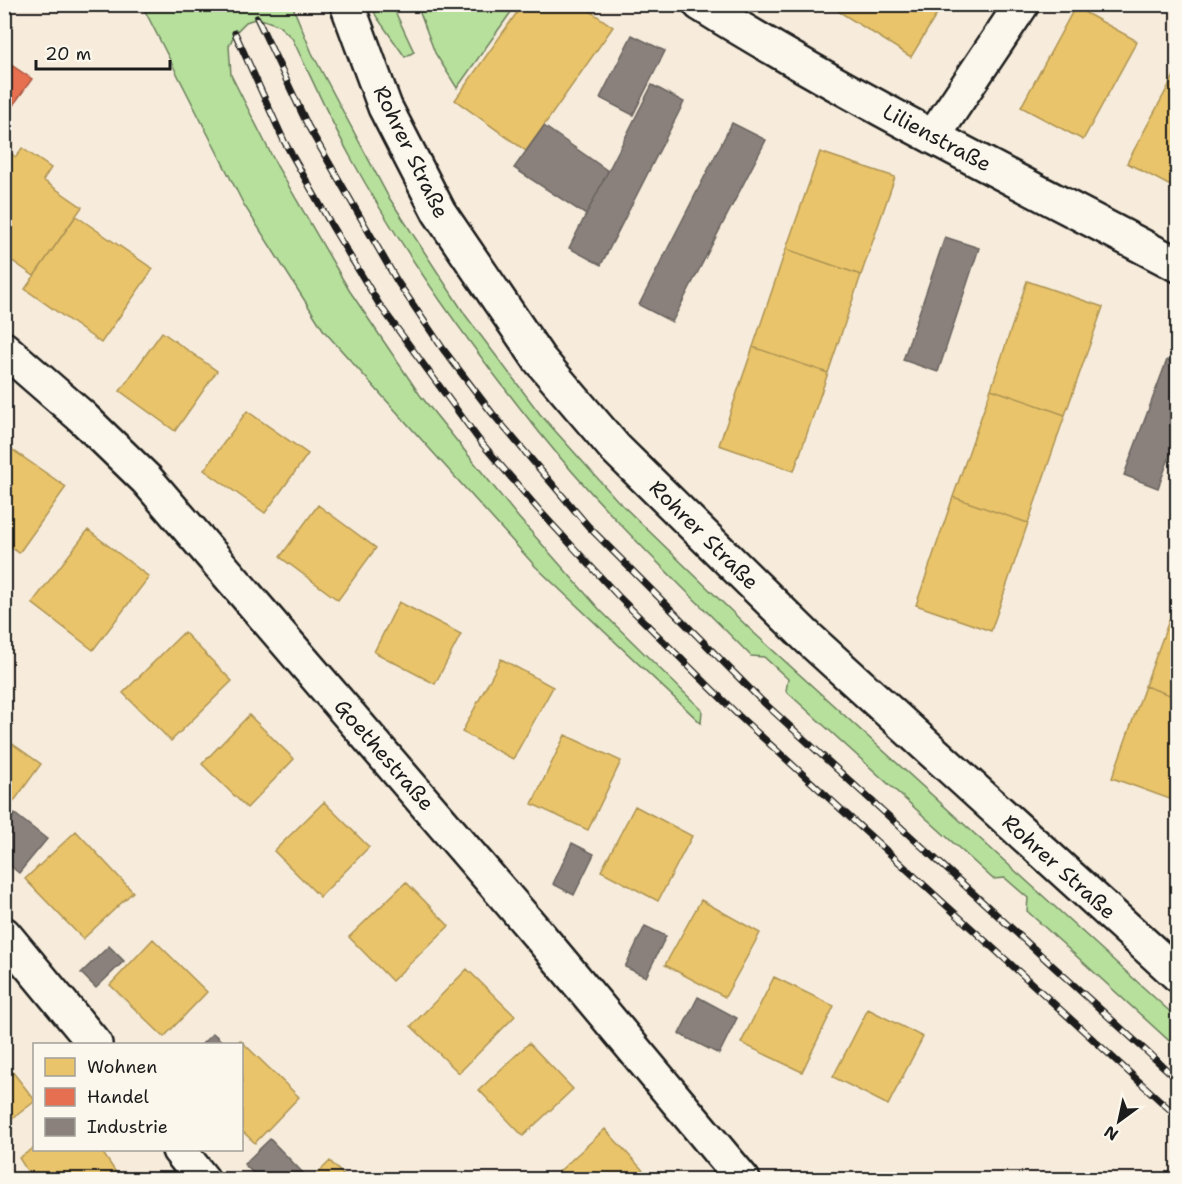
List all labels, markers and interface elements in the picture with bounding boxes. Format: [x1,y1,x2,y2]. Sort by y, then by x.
scale bar [36,33,170,71]
text: 20 m [45,42,91,66]
street label: Rohrer Straße [367,81,455,223]
street label: Lilienstraße [878,98,996,178]
street label: Rohrer Straße [643,474,765,596]
street label: Goethestraße [328,693,440,817]
street label: Rohrer Straße [996,808,1122,926]
legend [33,1043,243,1151]
text: Wohnen [87,1055,157,1079]
text: Handel [87,1085,149,1109]
north arrow [1089,1091,1149,1151]
text: Industrie [87,1115,168,1139]
text: N [1100,1121,1122,1145]

